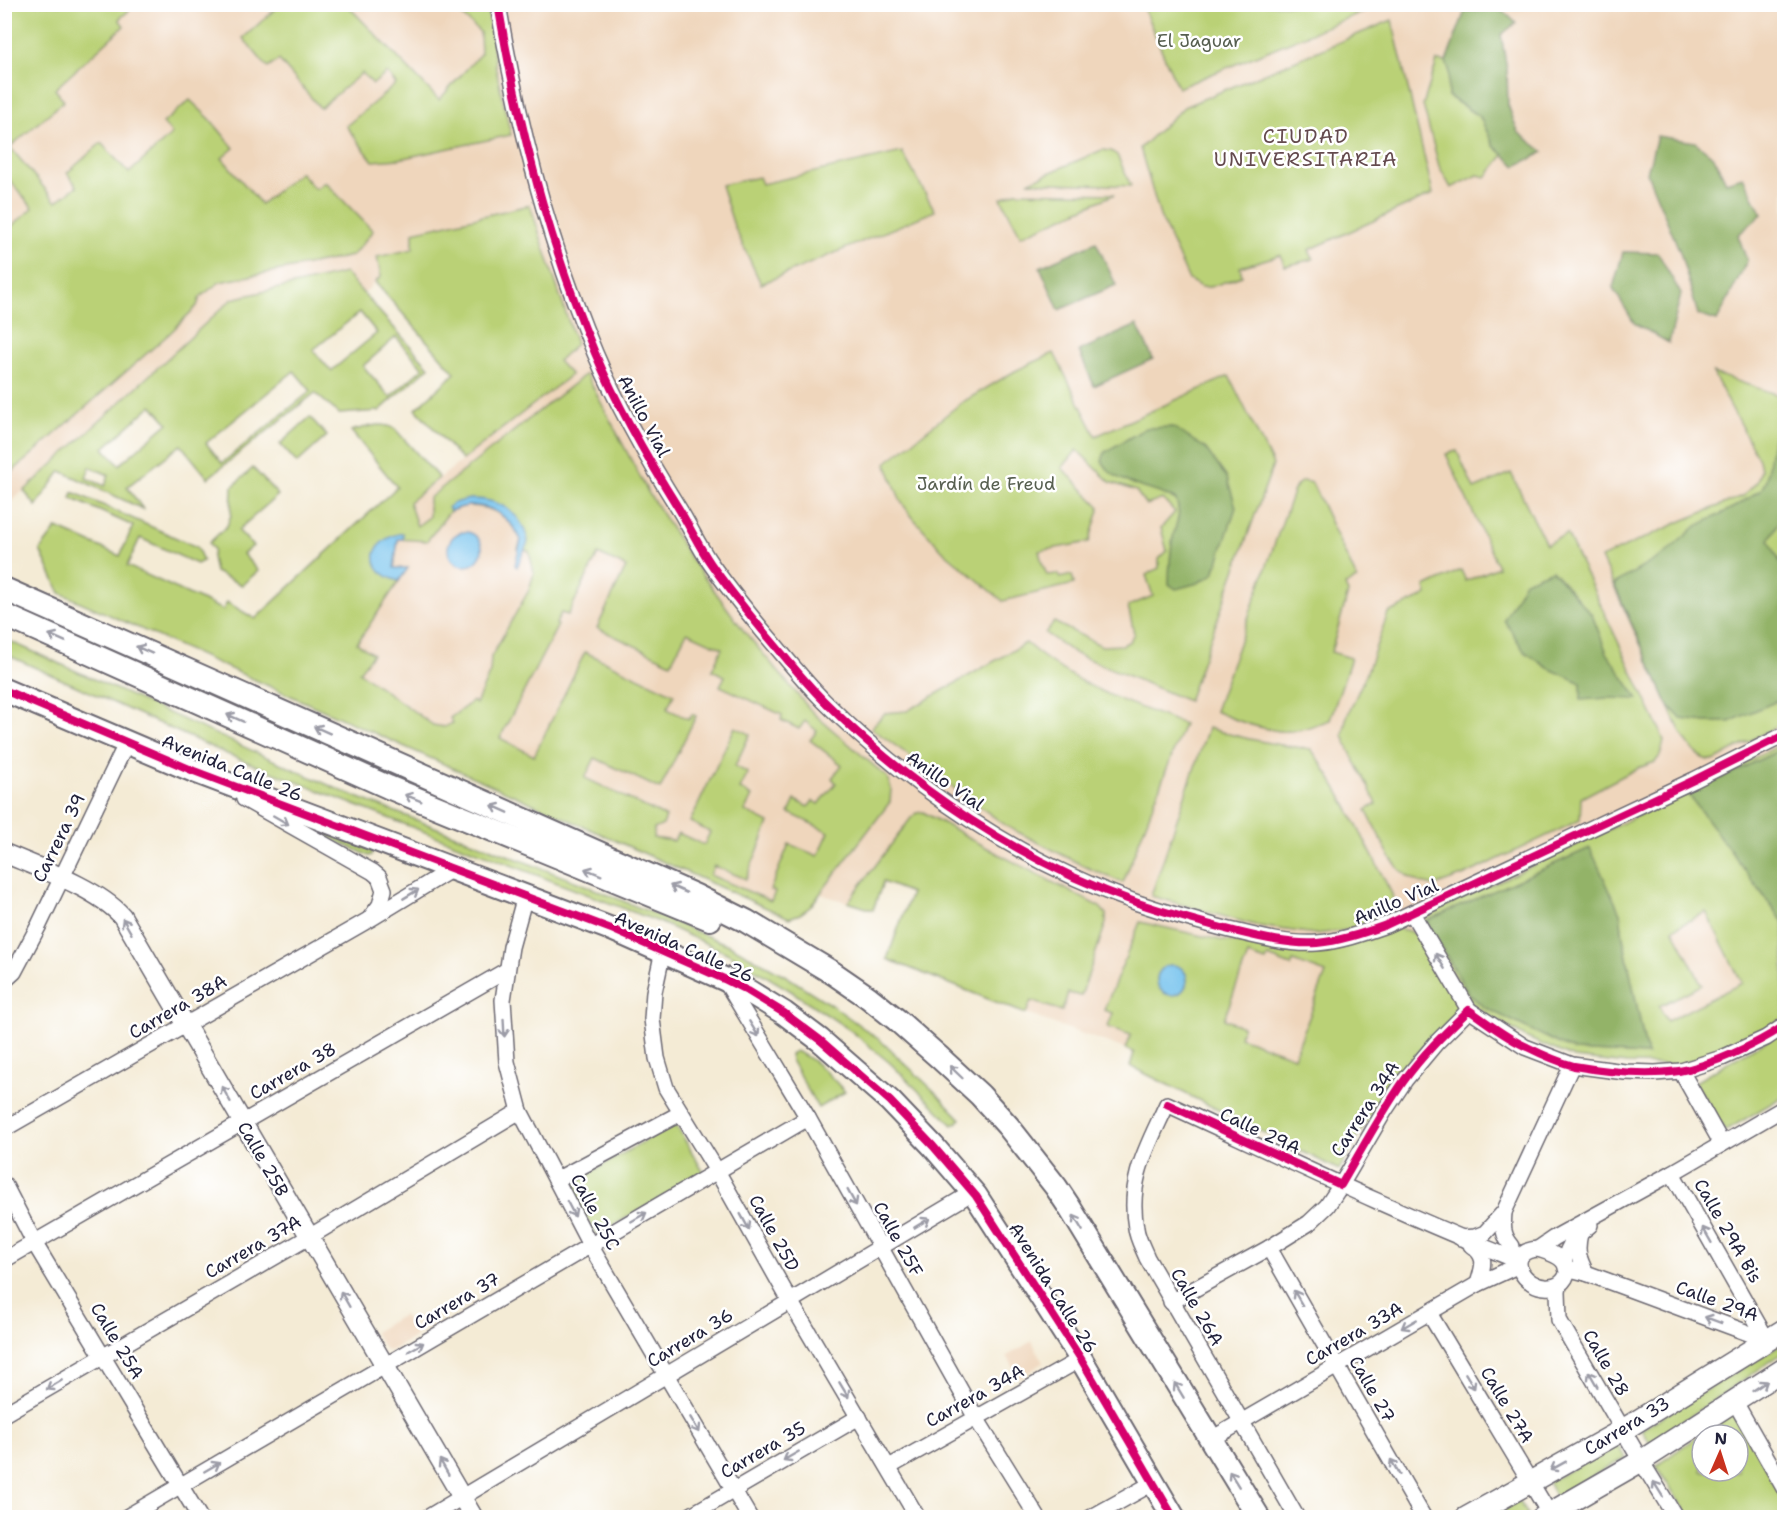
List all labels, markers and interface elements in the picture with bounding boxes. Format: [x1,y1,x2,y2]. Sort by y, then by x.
park label: El Jaguar [1157,29,1241,53]
district label: CIUDAD UNIVERSITARIA [1214,123,1398,172]
street label: Anillo Vial [612,371,676,462]
park label: Jardín de Freud [917,472,1055,496]
one-way arrow [48,632,66,643]
one-way arrow [135,644,153,656]
one-way arrow [226,712,244,724]
one-way arrow [313,724,331,735]
street label: Avenida Calle 26 [158,729,306,807]
street label: Anillo Vial [901,745,989,817]
street label: Carrera 39 [27,790,91,886]
one-way arrow [404,792,423,803]
one-way arrow [491,803,509,814]
one-way arrow [272,814,289,826]
one-way arrow [585,866,603,877]
street label: Anillo Vial [1350,873,1443,931]
one-way arrow [670,882,688,894]
one-way arrow [402,888,419,900]
street label: Avenida Calle 26 [611,906,757,988]
one-way arrow [121,918,133,935]
one-way arrow [1434,953,1446,970]
street label: Carrera 38A [125,969,231,1045]
one-way arrow [499,1018,510,1038]
one-way arrow [749,1020,761,1037]
street label: Carrera 38 [245,1037,341,1105]
street label: Carrera 34A [1325,1057,1405,1161]
one-way arrow [948,1065,963,1080]
one-way arrow [219,1086,231,1103]
street label: Calle 29A [1216,1102,1304,1160]
street label: Calle 25B [232,1117,294,1201]
street label: Calle 25C [565,1170,625,1254]
street label: Calle 29A Bis [1688,1174,1768,1288]
one-way arrow [846,1189,858,1206]
street label: Calle 25D [743,1190,805,1276]
street label: Calle 25F [868,1197,928,1281]
one-way arrow [565,1200,577,1217]
street label: Carrera 37A [200,1210,306,1284]
one-way arrow [630,1210,647,1222]
one-way arrow [740,1213,752,1230]
one-way arrow [1072,1215,1084,1232]
one-way arrow [913,1217,930,1229]
street label: Avenida Calle 26 [1003,1218,1103,1358]
one-way arrow [1701,1226,1712,1244]
street label: Calle 26A [1165,1264,1229,1350]
street label: Carrera 37 [410,1267,504,1335]
street label: Calle 29A [1672,1275,1762,1327]
one-way arrow [1292,1290,1304,1307]
one-way arrow [339,1291,351,1308]
street label: Carrera 33A [1301,1296,1407,1372]
street label: Calle 25A [85,1298,149,1384]
street label: Carrera 36 [642,1303,738,1373]
one-way arrow [1704,1313,1722,1324]
one-way arrow [1401,1318,1418,1330]
street label: Calle 28 [1577,1325,1635,1401]
one-way arrow [407,1341,425,1352]
street label: Calle 27 [1343,1351,1401,1427]
street label: Carrera 34A [921,1359,1029,1433]
street label: Calle 27A [1475,1362,1539,1448]
one-way arrow [1587,1371,1599,1388]
one-way arrow [1465,1372,1477,1389]
one-way arrow [46,1379,63,1391]
one-way arrow [1751,1380,1767,1392]
one-way arrow [838,1381,850,1398]
one-way arrow [1173,1382,1185,1399]
street label: Carrera 33 [1580,1391,1674,1461]
one-way arrow [689,1416,701,1433]
street label: Carrera 35 [716,1416,810,1484]
north arrow [1690,1423,1750,1483]
text: N [1714,1428,1728,1449]
one-way arrow [782,1451,799,1463]
one-way arrow [438,1459,450,1476]
one-way arrow [1388,1459,1400,1476]
one-way arrow [203,1460,220,1472]
one-way arrow [1550,1460,1567,1472]
one-way arrow [1228,1471,1240,1488]
one-way arrow [1652,1481,1664,1498]

